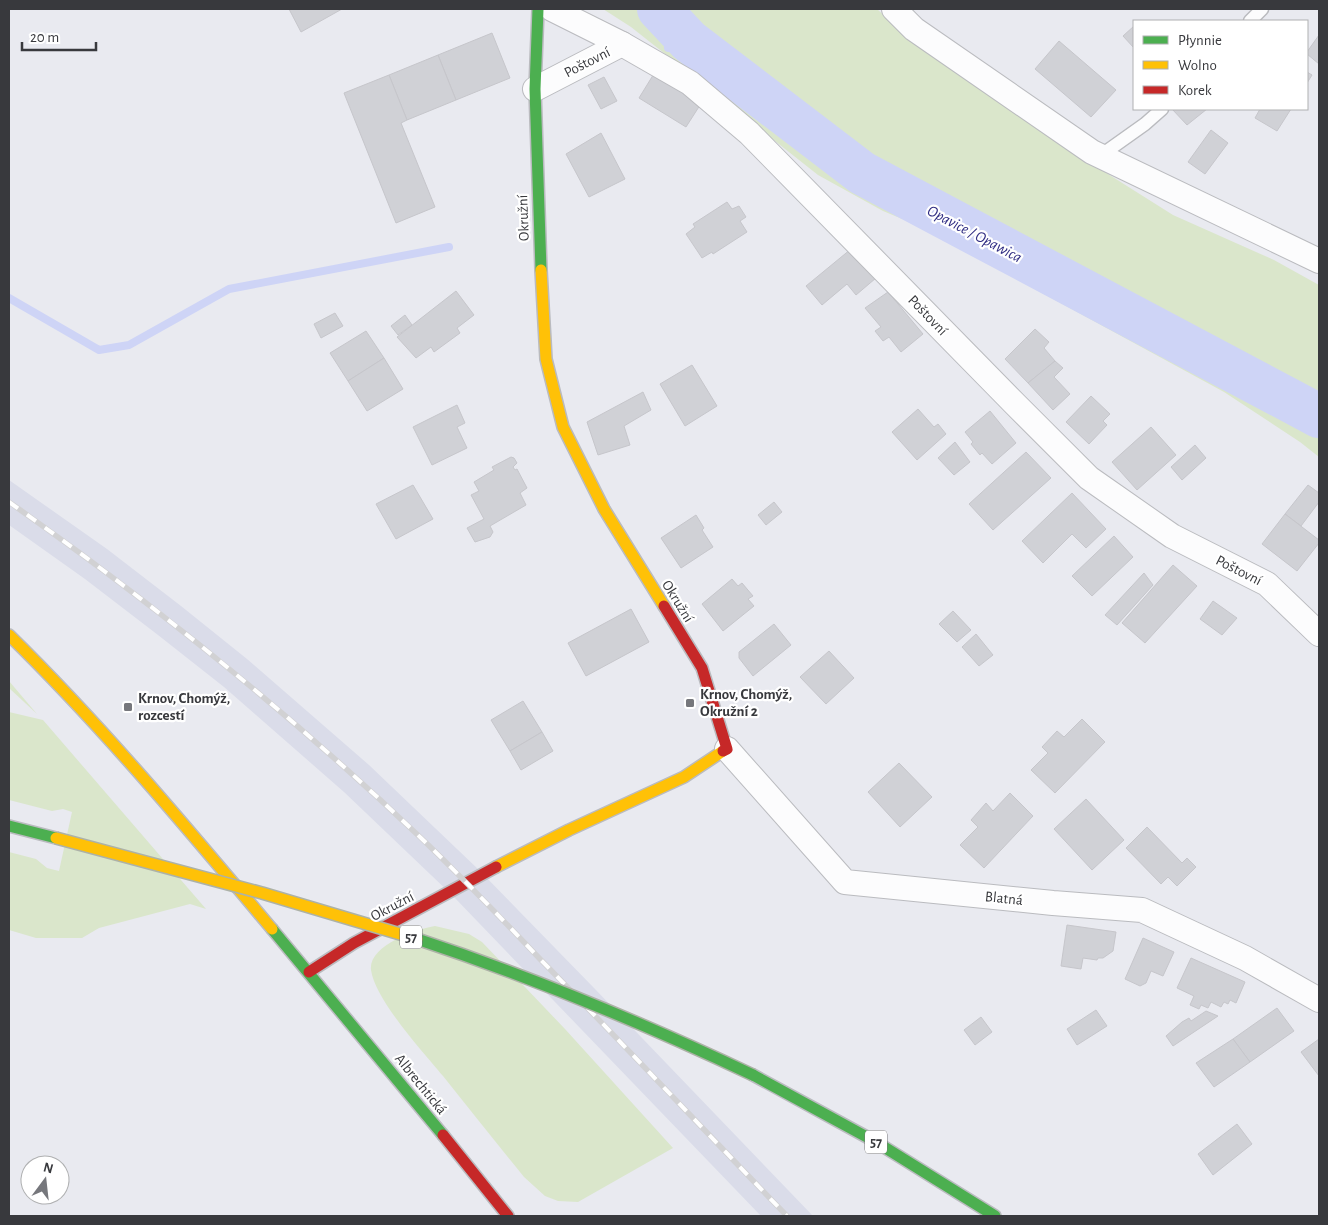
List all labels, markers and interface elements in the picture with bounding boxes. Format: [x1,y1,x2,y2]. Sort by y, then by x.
scale bar [22,20,96,52]
legend [1133,20,1308,110]
text: 20 m [30,30,59,45]
text: Płynnie [1178,33,1222,48]
street label: Poštovní [562,44,613,80]
text: Wolno [1178,58,1217,73]
text: Korek [1178,83,1212,98]
street label: Okružní [515,194,532,241]
water label: Opavice / Opawica [924,202,1024,266]
street label: Poštovní [905,292,950,339]
street label: Poštovní [1213,553,1265,589]
street label: Okružní [659,578,696,625]
place label: Krnov, Chomýž, Okružní 2 [700,687,792,719]
place label: Krnov, Chomýž, rozcestí [138,691,230,723]
marker: Krnov, Chomýž, Okružní 2 [684,697,696,709]
marker: Krnov, Chomýž, rozcestí [122,701,134,713]
street label: Okružní [368,889,417,924]
street label: Blatná [984,889,1024,908]
road number: 57 [400,926,422,949]
street label: Albrechtická [392,1051,449,1117]
road number: 57 [865,1130,887,1154]
north arrow [20,1155,70,1205]
text: N [42,1160,55,1176]

